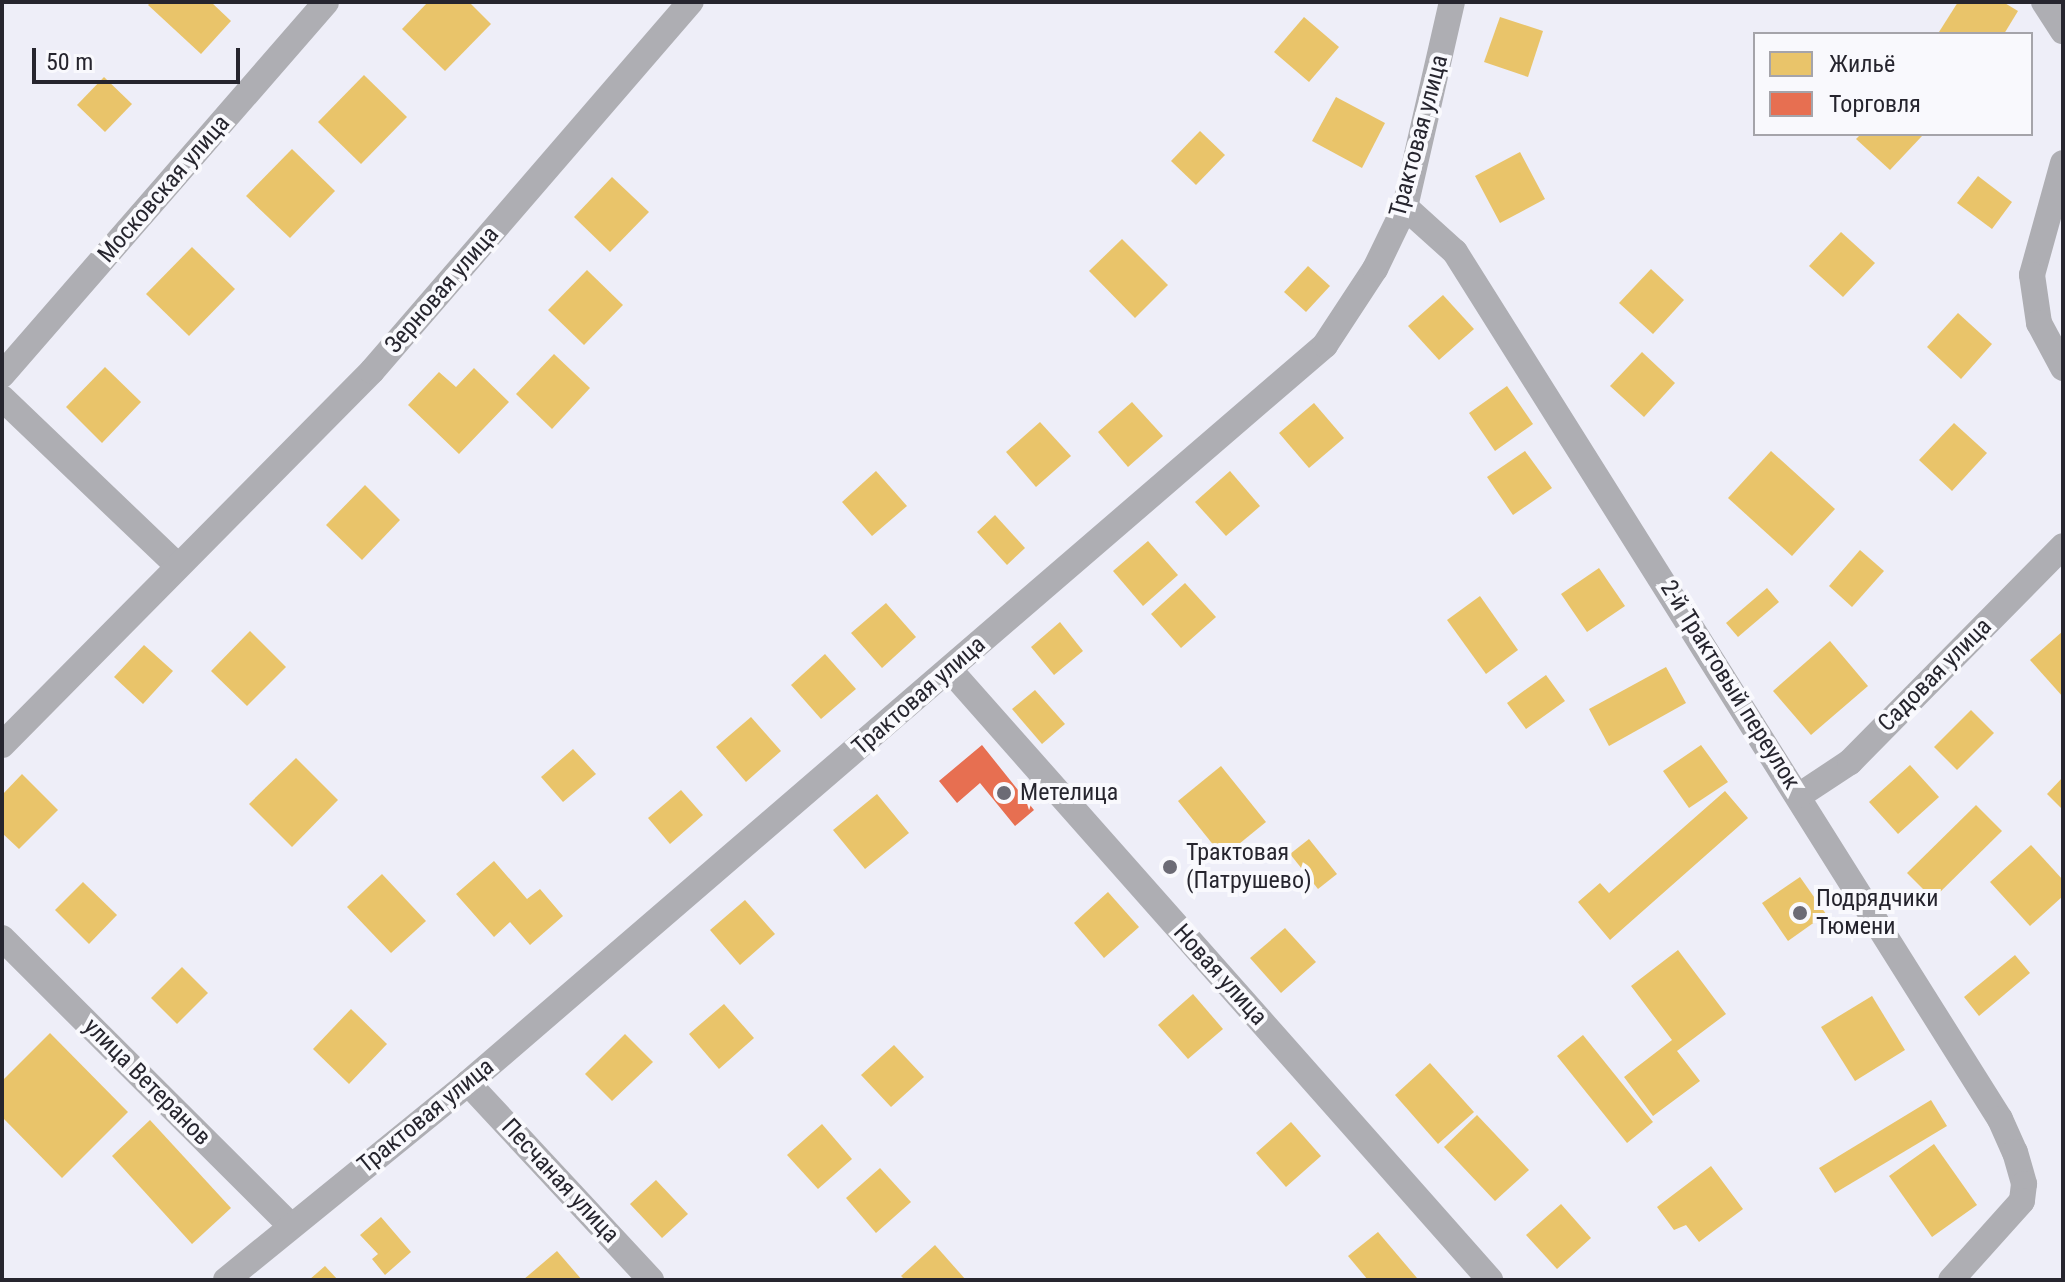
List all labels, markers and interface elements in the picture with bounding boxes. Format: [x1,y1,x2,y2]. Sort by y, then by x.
scale bar [36,32,244,82]
legend [1753,32,2033,136]
text: 50 m [46,48,93,76]
text: Жильё [1829,50,1895,78]
street label: Трактовая улица [1384,52,1454,220]
text: Торговля [1829,90,1921,118]
street label: Московская улица [92,109,236,269]
street label: Зерновая улица [379,221,505,359]
street label: 2-й Трактовый переулок [1654,575,1806,795]
street label: Садовая улица [1872,612,1998,738]
street label: Трактовая улица [847,630,991,762]
place label: Метелица [1020,779,1118,807]
marker: Метелица [995,784,1013,802]
place label: Трактовая (Патрушево) [1186,839,1312,895]
marker: Трактовая (Патрушево) [1161,858,1179,876]
place label: Подрядчики Тюмени [1816,885,1939,941]
marker: Подрядчики Тюмени [1791,904,1809,922]
street label: Новая улица [1167,919,1273,1031]
street label: улица Ветеранов [77,1012,217,1152]
street label: Трактовая улица [352,1052,500,1180]
street label: Песчаная улица [495,1113,625,1249]

